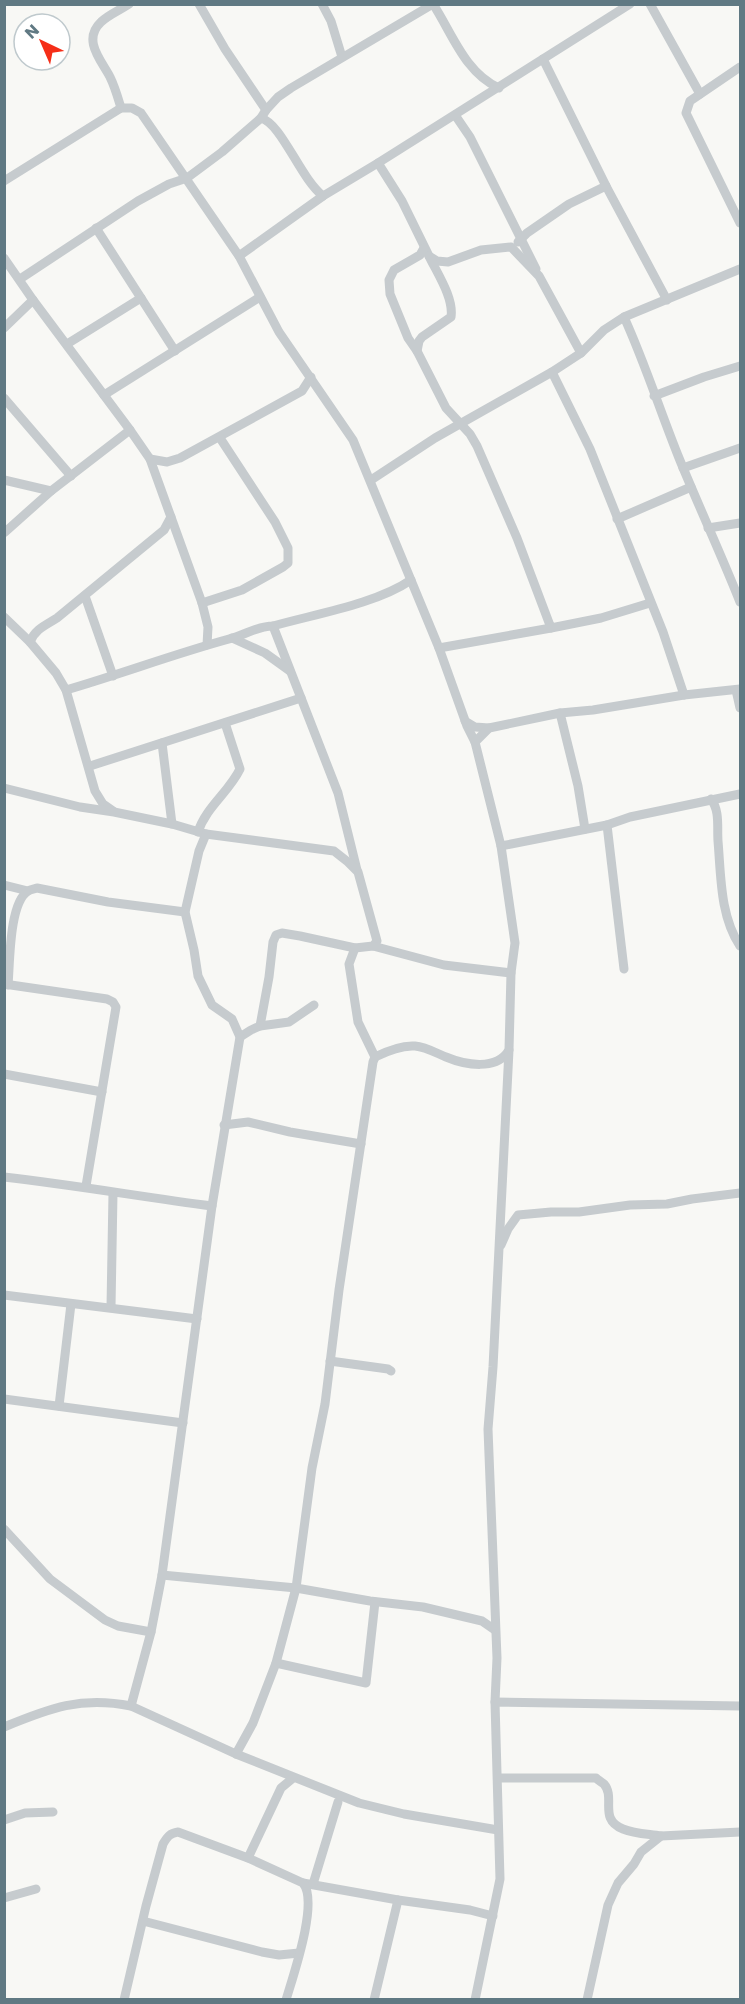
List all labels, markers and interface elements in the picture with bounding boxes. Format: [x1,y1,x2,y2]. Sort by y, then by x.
north arrow [12,12,72,72]
text: N [20,19,44,44]

